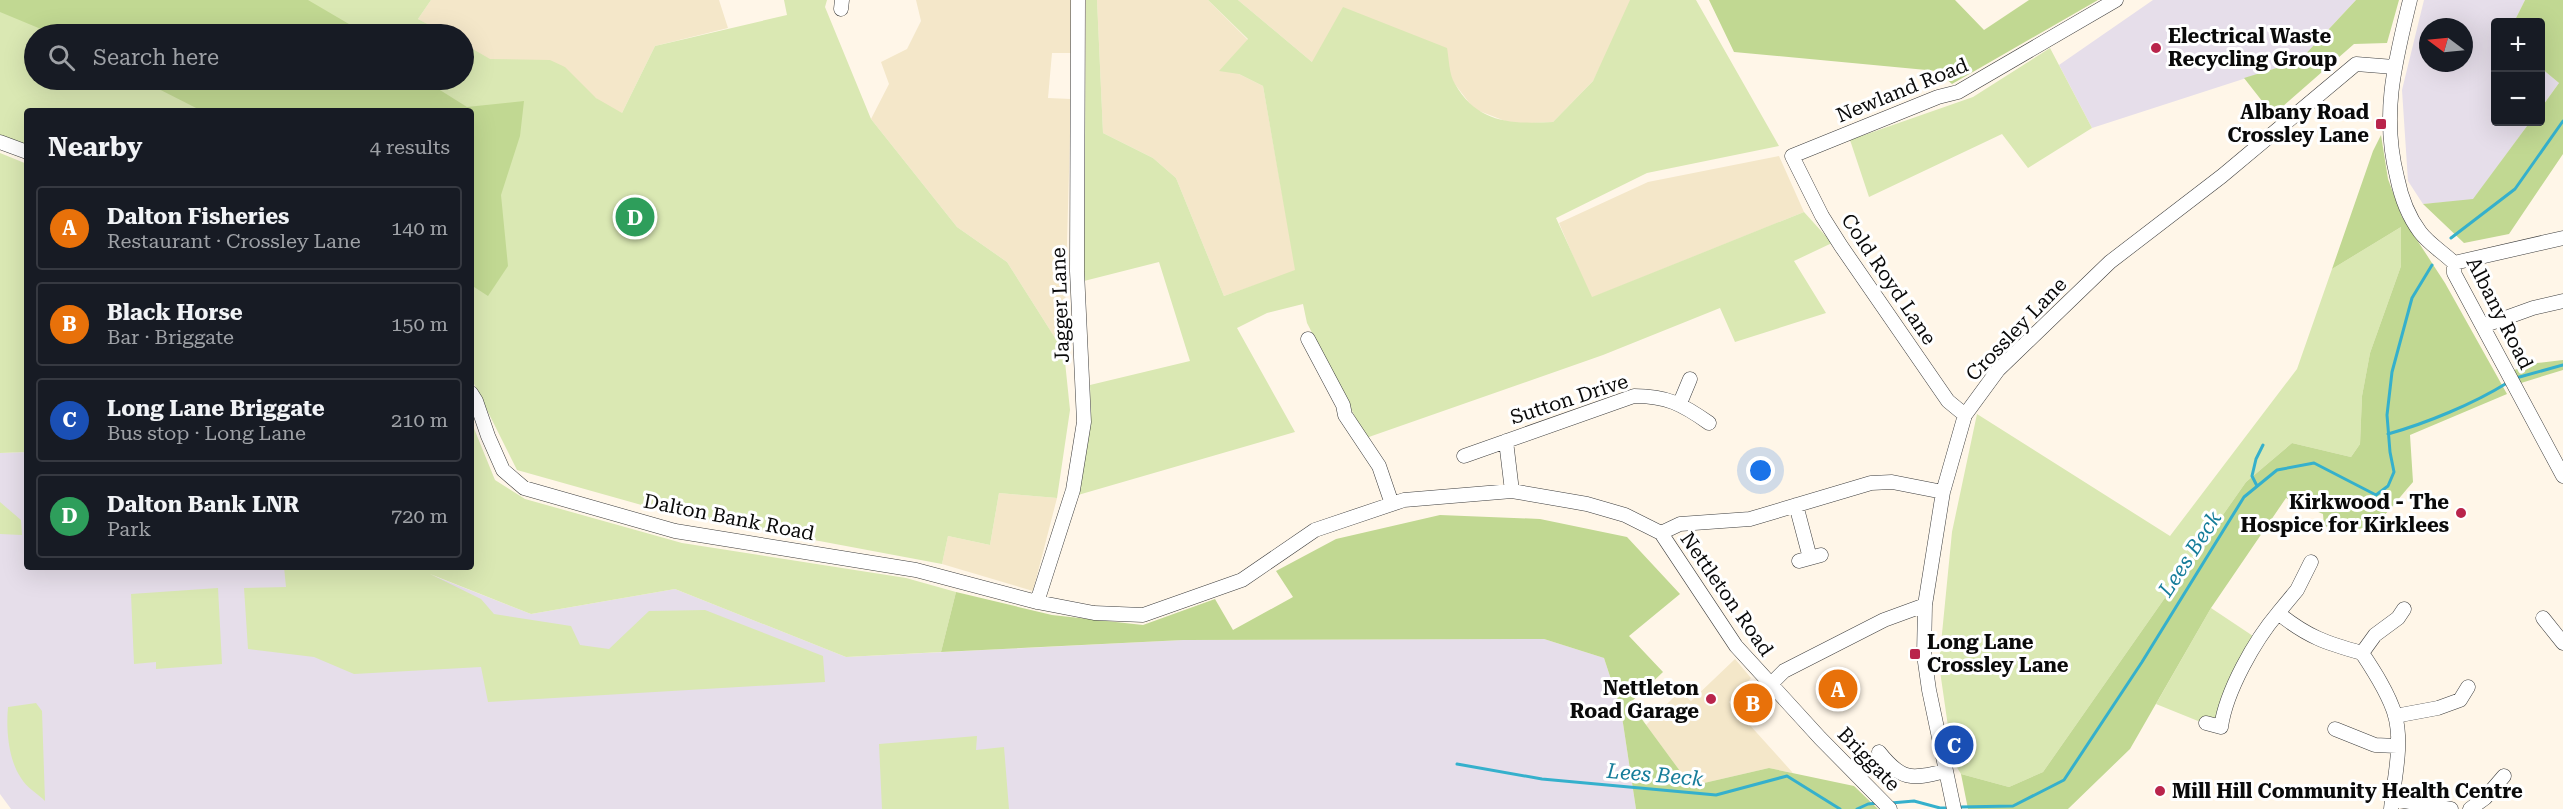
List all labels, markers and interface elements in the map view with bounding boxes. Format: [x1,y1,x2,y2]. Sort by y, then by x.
north arrow [2419,18,2473,72]
map controls [2491,18,2545,126]
button: + [2491,18,2545,72]
search box [24,24,474,90]
place label: Electrical Waste Recycling Group [2168,24,2337,71]
icon: search [45,41,78,74]
marker: Electrical Waste Recycling Group [2149,41,2163,55]
text: Search here [93,45,219,70]
street label: Newland Road [1833,53,1972,127]
button: − [2491,72,2545,126]
place label: Albany Road Crossley Lane [2227,100,2370,147]
marker: Albany Road Crossley Lane [2374,117,2388,131]
text: Nearby [48,132,142,162]
text: 4 results [370,135,450,159]
pin: D [616,194,654,240]
text: Dalton Fisheries [107,204,289,229]
street label: Cold Royd Lane [1836,209,1942,349]
text: A [62,216,77,240]
text: 140 m [391,216,448,240]
text: Restaurant · Crossley Lane [107,229,361,253]
street label: Jagger Lane [1046,247,1074,363]
street label: Albany Road [2461,253,2539,373]
street label: Crossley Lane [1961,272,2071,386]
text: Black Horse [107,300,243,325]
text: B [62,312,77,336]
text: 150 m [391,312,448,336]
text: Bar · Briggate [107,325,234,349]
street label: Sutton Drive [1507,369,1631,429]
text: Long Lane Briggate [107,396,325,421]
text: C [63,408,77,432]
text: 210 m [391,408,448,432]
text: Bus stop · Long Lane [107,421,306,445]
your location [1746,456,1775,485]
street label: Dalton Bank Road [642,489,817,545]
place label: Kirkwood - The Hospice for Kirklees [2241,490,2449,537]
text: Dalton Bank LNR [107,492,299,517]
text: D [61,504,78,528]
text: 720 m [391,504,448,528]
water label: Lees Beck [2153,506,2227,602]
marker: Kirkwood - The Hospice for Kirklees [2454,506,2468,520]
text: Park [107,517,151,541]
street label: Nettleton Road [1675,527,1779,661]
place label: Long Lane Crossley Lane [1927,630,2069,677]
marker: Long Lane Crossley Lane [1908,647,1922,661]
pin: A [1818,666,1858,712]
place label: Nettleton Road Garage [1570,676,1700,723]
pin: B [1734,680,1772,726]
marker: Nettleton Road Garage [1704,692,1718,706]
street label: Briggate [1833,722,1905,796]
pin: C [1934,722,1974,768]
water label: Lees Beck [1605,759,1705,791]
place label: Mill Hill Community Health Centre [2172,779,2523,803]
marker: Mill Hill Community Health Centre [2153,784,2167,798]

